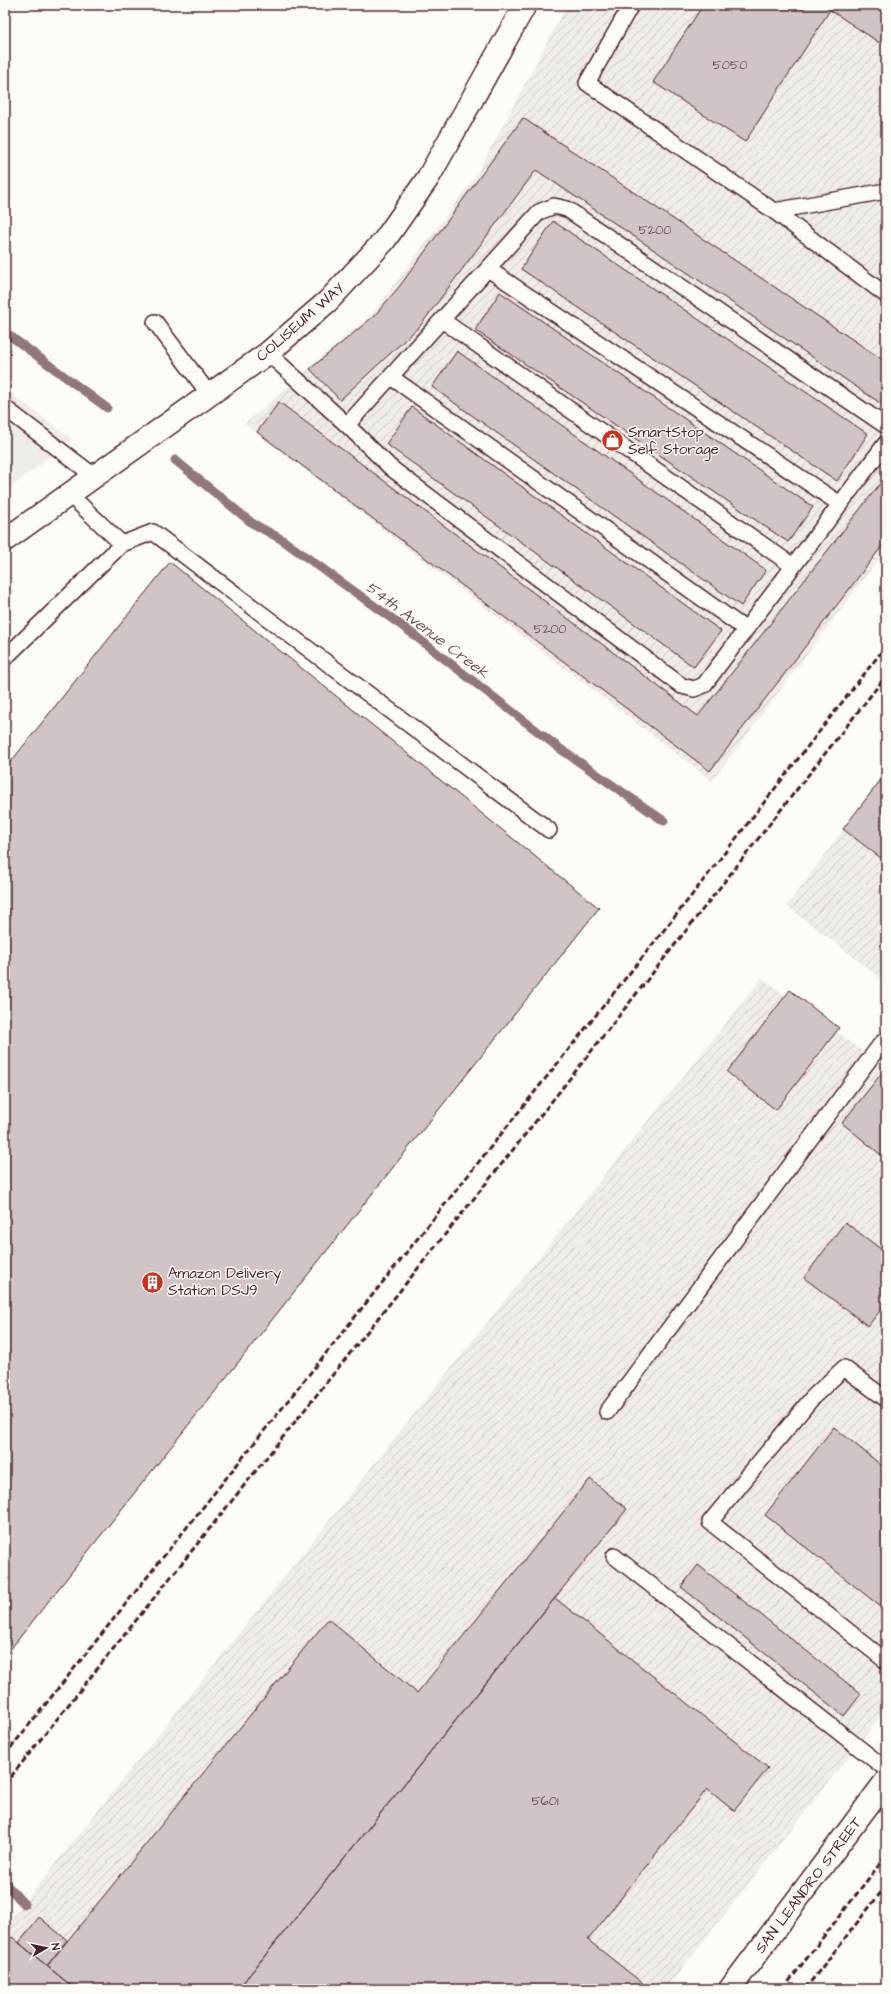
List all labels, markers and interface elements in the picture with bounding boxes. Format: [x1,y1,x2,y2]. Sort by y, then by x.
house number: 5050 [713,56,747,74]
house number: 5200 [638,221,672,239]
street label: COLISEUM WAY [252,278,349,367]
place label: SmartStop Self Storage [628,422,719,461]
shop icon: SmartStop Self Storage [599,428,625,454]
water label: 54th Avenue Creek [361,576,494,684]
house number: 5200 [533,620,567,638]
place label: Amazon Delivery Station DSJ9 [168,1263,281,1301]
building icon: Amazon Delivery Station DSJ9 [140,1269,166,1295]
house number: 5601 [531,1792,559,1810]
street label: SAN LEANDRO STREET [750,1812,867,1958]
north arrow [26,1928,66,1968]
text: N [47,1942,63,1951]

